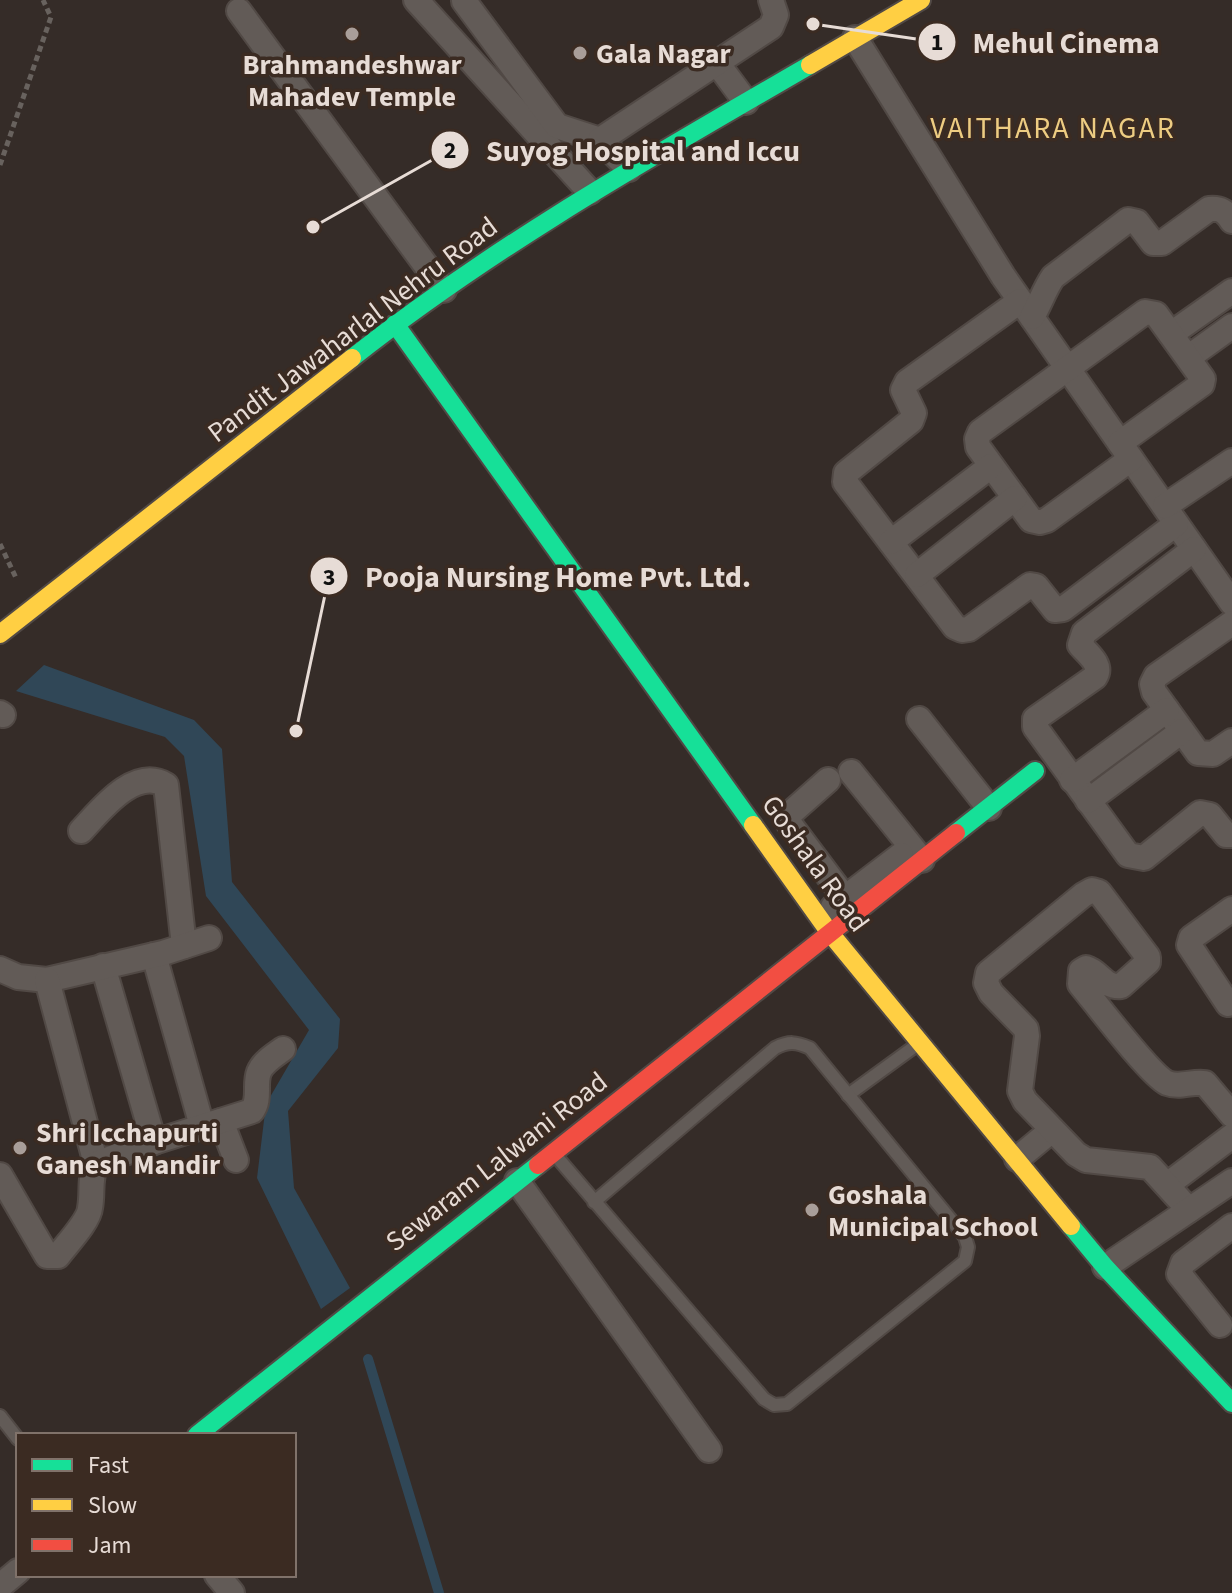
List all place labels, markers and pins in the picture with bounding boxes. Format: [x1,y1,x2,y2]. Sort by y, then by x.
callout: Mehul Cinema [917,15,1176,69]
marker: Brahmandeshwar Mahadev Temple [343,25,361,43]
place label: Gala Nagar [596,34,732,74]
marker: Gala Nagar [571,44,589,62]
place label: Brahmandeshwar Mahadev Temple [242,45,462,117]
callout: Suyog Hospital and Iccu [430,123,816,177]
callout: Pooja Nursing Home Pvt. Ltd. [309,549,767,603]
place label: Shri Icchapurti Ganesh Mandir [36,1113,221,1185]
marker: Shri Icchapurti Ganesh Mandir [11,1139,29,1157]
place label: Goshala Municipal School [828,1175,1038,1247]
marker: Goshala Municipal School [803,1201,821,1219]

